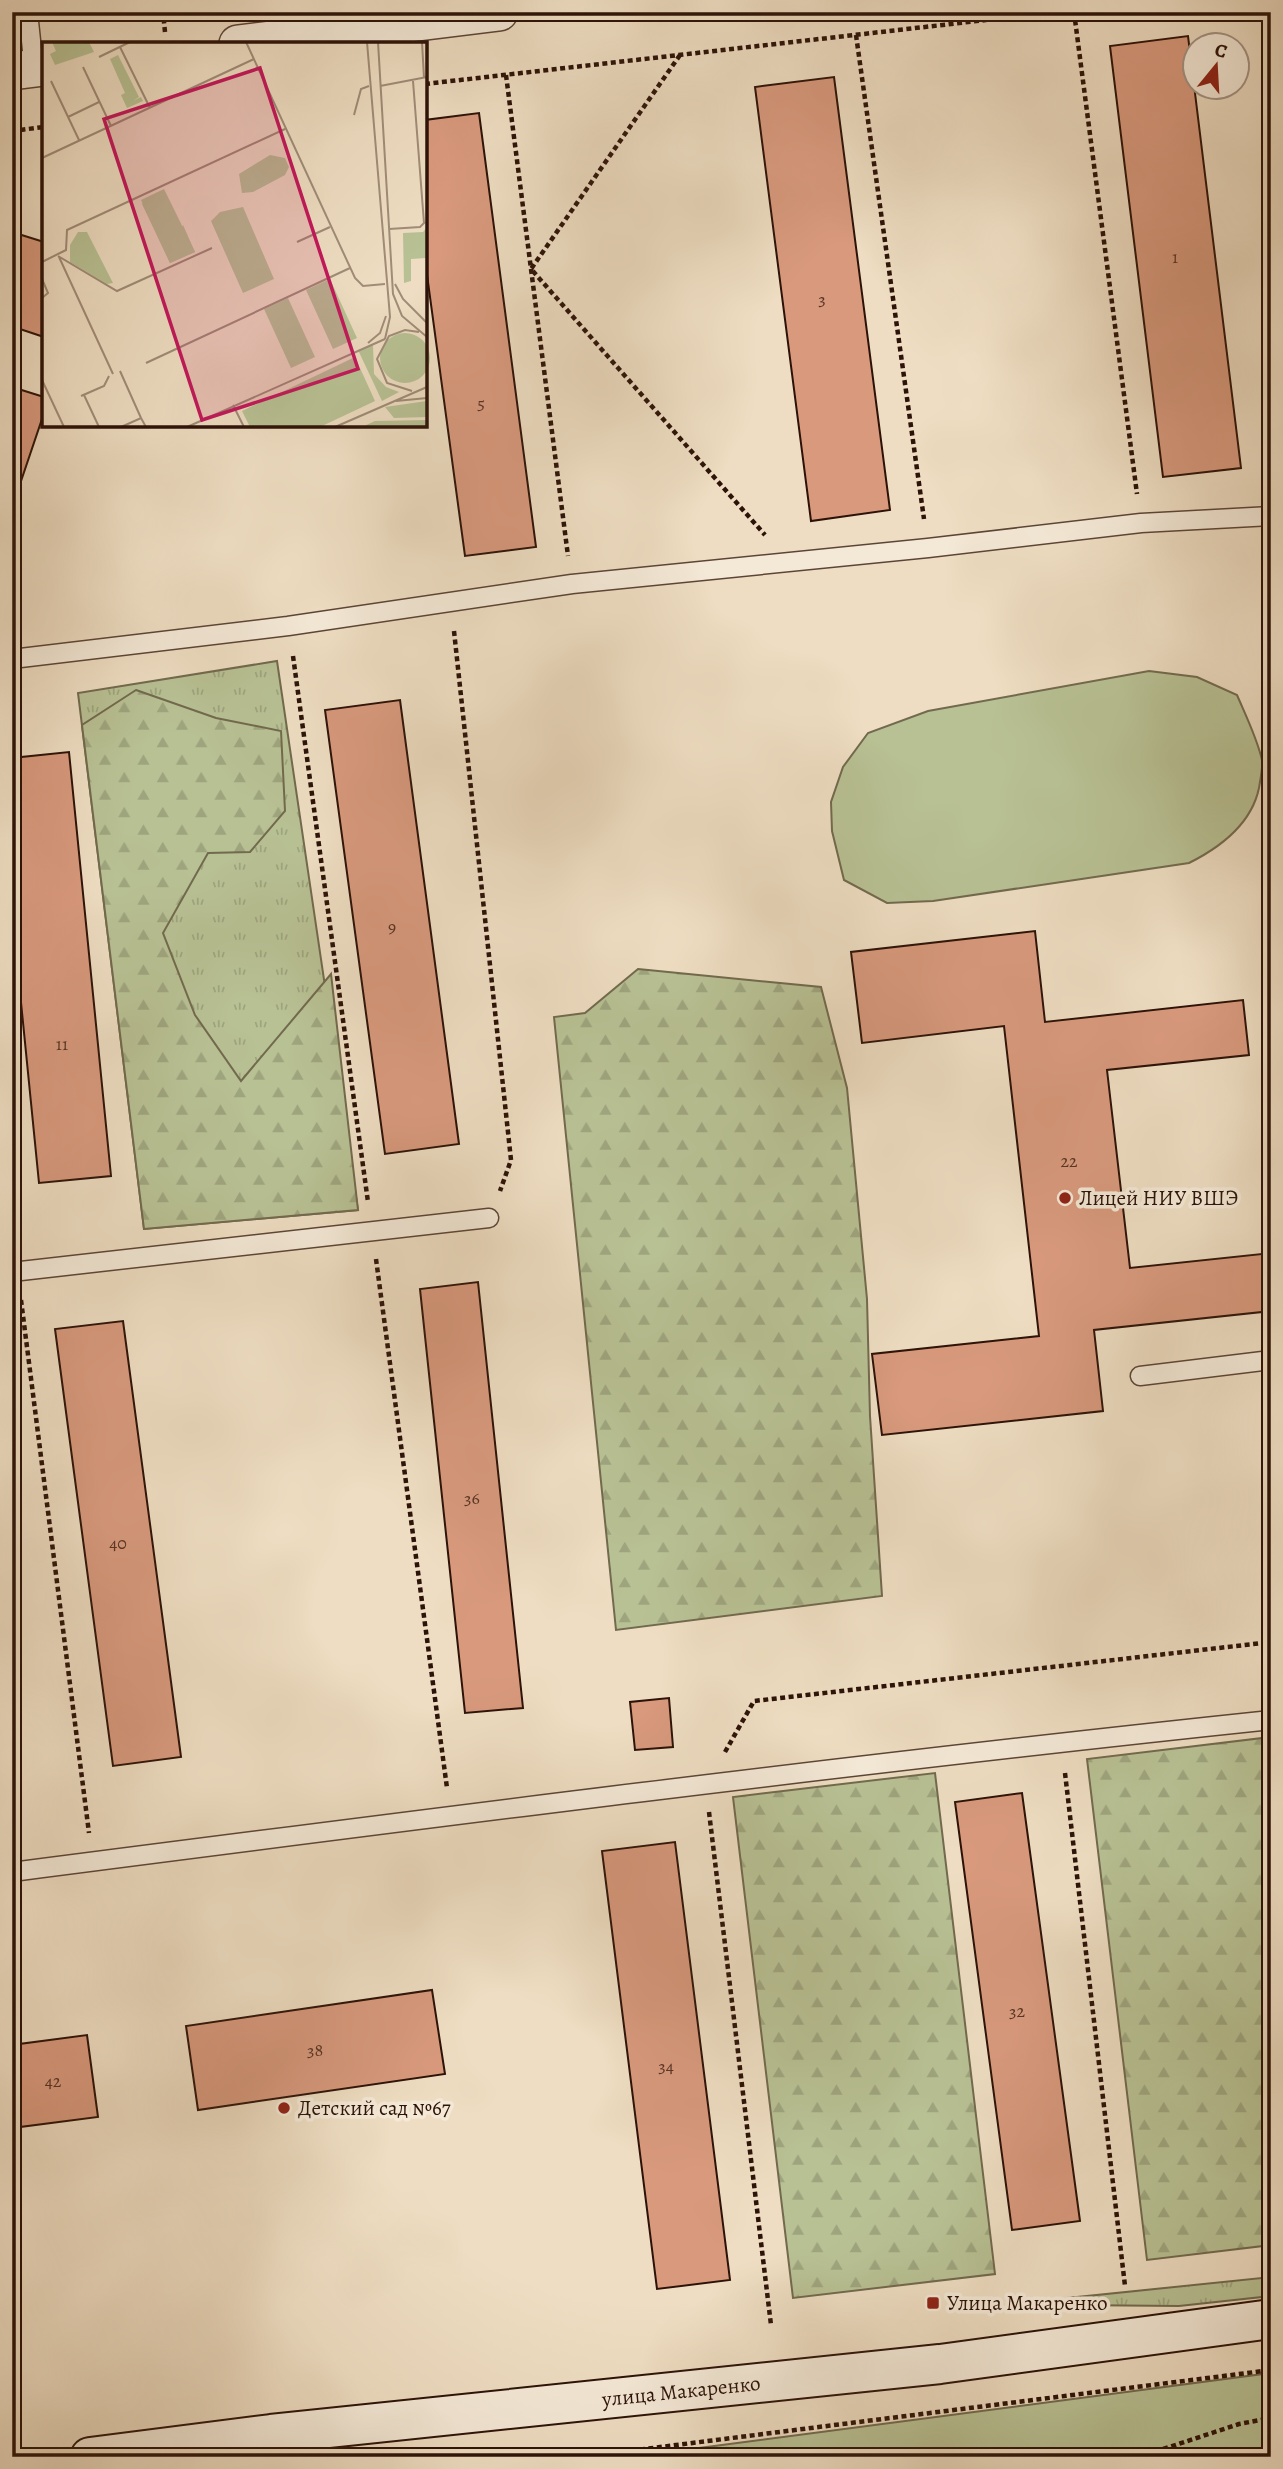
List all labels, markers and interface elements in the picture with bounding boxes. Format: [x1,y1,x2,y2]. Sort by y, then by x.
north arrow [1182,32,1252,102]
text: С [1211,37,1231,65]
inset map [42,42,427,427]
house number: 1 [1172,245,1178,269]
house number: 3 [818,287,826,311]
house number: 5 [477,391,485,415]
house number: 9 [388,915,396,939]
house number: 11 [56,1032,68,1056]
house number: 22 [1060,1149,1078,1173]
place label: Лицей НИУ ВШЭ [1079,1184,1238,1212]
marker: Лицей НИУ ВШЭ [1057,1190,1073,1206]
house number: 36 [464,1486,480,1510]
house number: 40 [109,1531,127,1555]
house number: 32 [1009,1999,1025,2023]
house number: 38 [307,2038,323,2062]
house number: 34 [658,2054,674,2078]
house number: 42 [45,2069,62,2093]
place label: Детский сад №67 [298,2094,451,2122]
marker: Детский сад №67 [276,2100,292,2116]
place label: Улица Макаренко [947,2289,1108,2317]
marker: Улица Макаренко [925,2295,941,2311]
street label: улица Макаренко [600,2369,762,2413]

